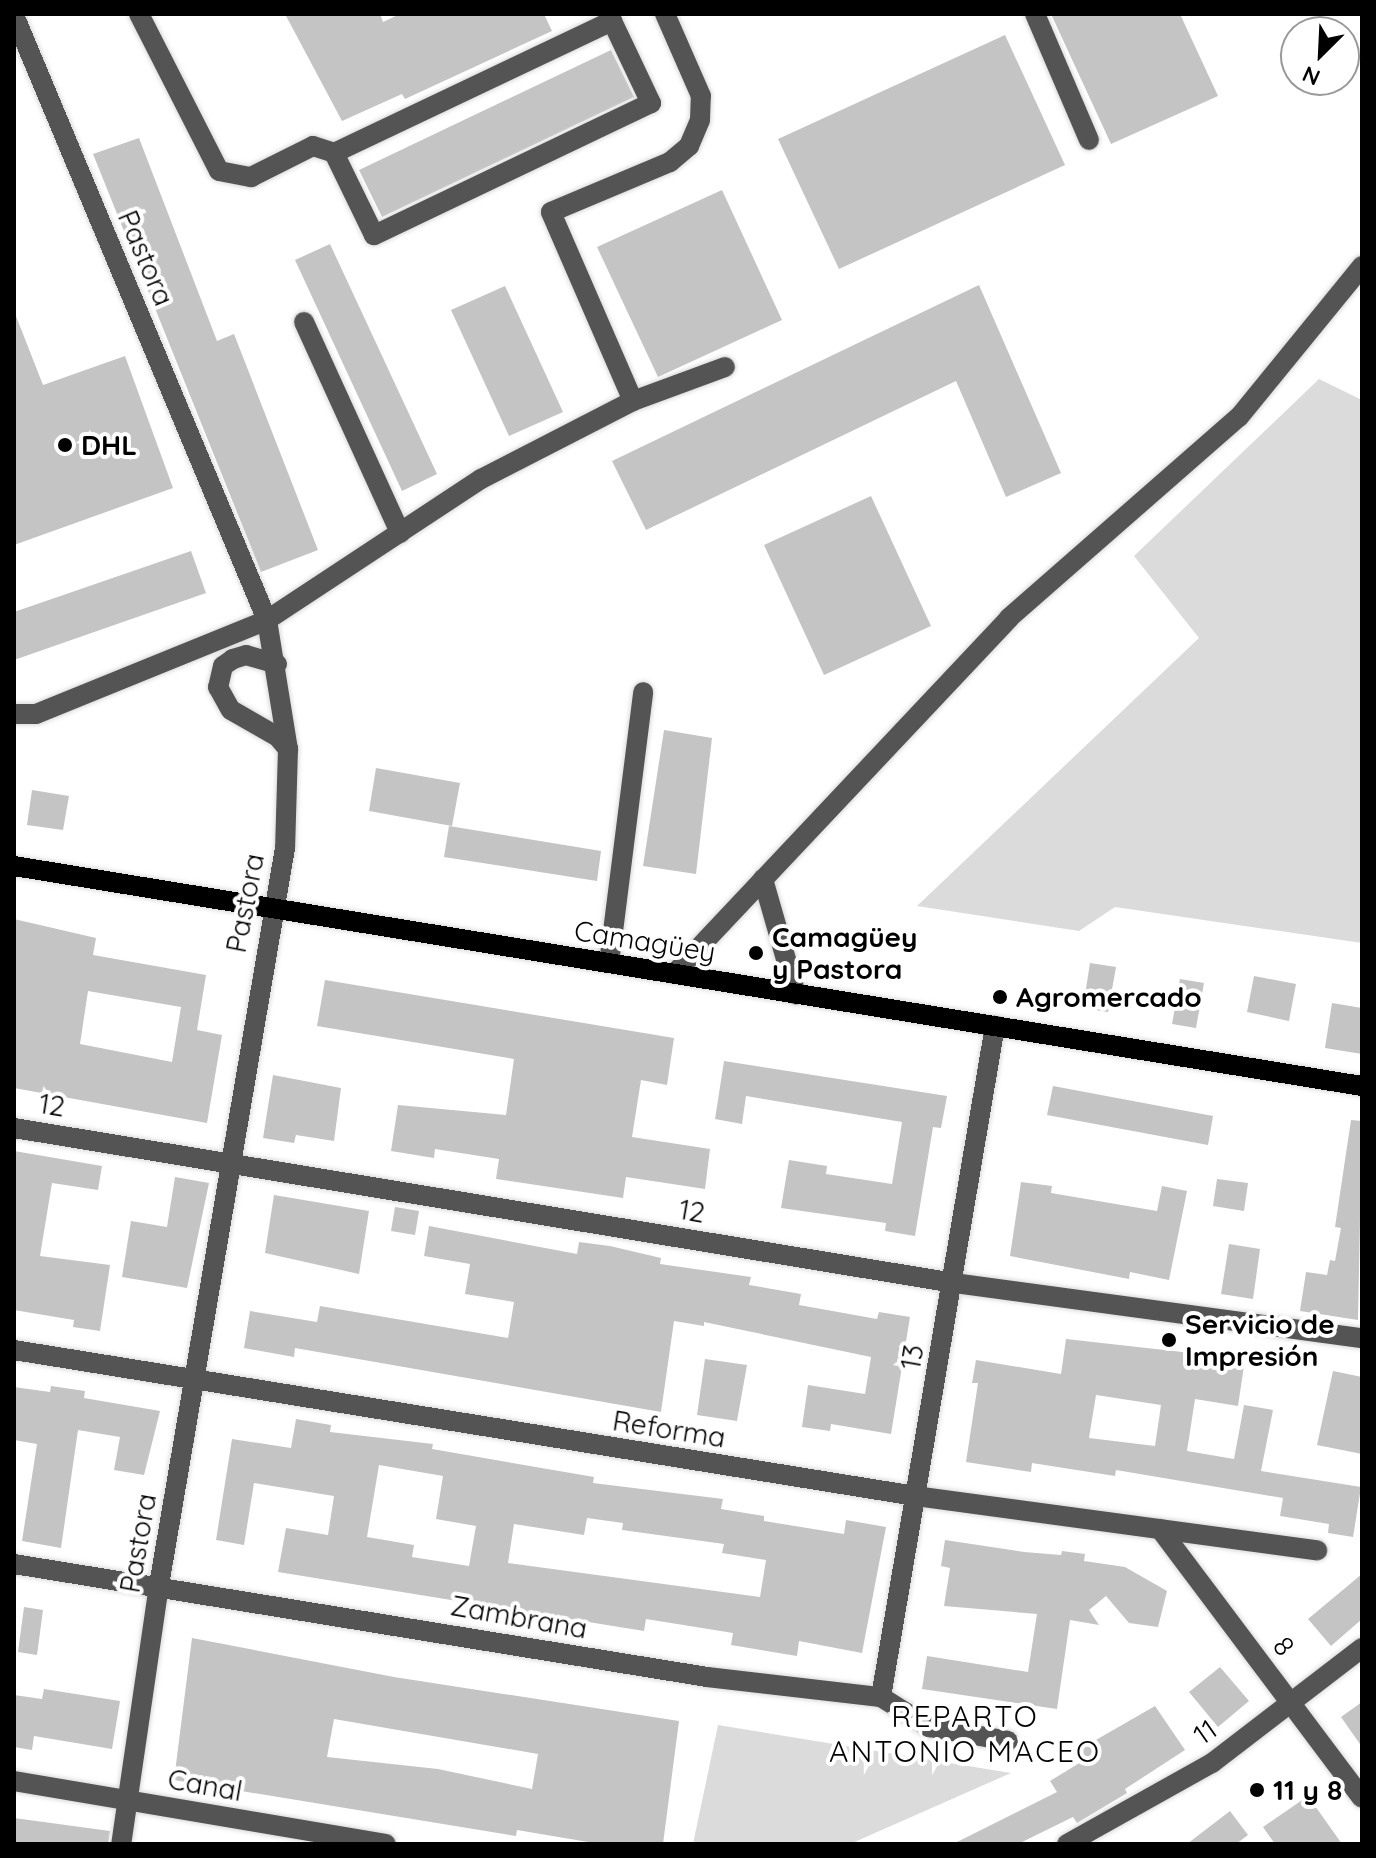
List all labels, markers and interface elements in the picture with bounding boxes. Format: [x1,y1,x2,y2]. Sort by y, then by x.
north arrow [1280,16,1360,96]
text: N [1298,60,1324,92]
street label: Pastora [111,205,181,311]
place label: DHL [81,428,137,462]
marker: DHL [56,436,74,454]
street label: Pastora [219,851,271,955]
street label: Camagüey [572,913,718,969]
place label: Camagüey y Pastora [772,920,917,986]
marker: Camagüey y Pastora [747,944,765,962]
place label: Agromercado [1016,980,1202,1014]
marker: Agromercado [991,988,1009,1006]
street label: 12 [37,1086,67,1124]
street label: 12 [676,1192,708,1230]
place label: Servicio de Impresión [1185,1307,1335,1373]
marker: Servicio de Impresión [1160,1331,1178,1349]
street label: 13 [893,1342,931,1372]
street label: Reforma [610,1404,728,1454]
street label: Pastora [113,1491,163,1595]
street label: Zambrana [448,1588,590,1646]
street label: 8 [1266,1630,1302,1662]
district label: REPARTO ANTONIO MACEO [829,1698,1101,1768]
street label: 11 [1187,1712,1223,1752]
street label: Canal [165,1762,245,1808]
place label: 11 y 8 [1273,1773,1342,1807]
marker: 11 y 8 [1248,1781,1266,1799]

